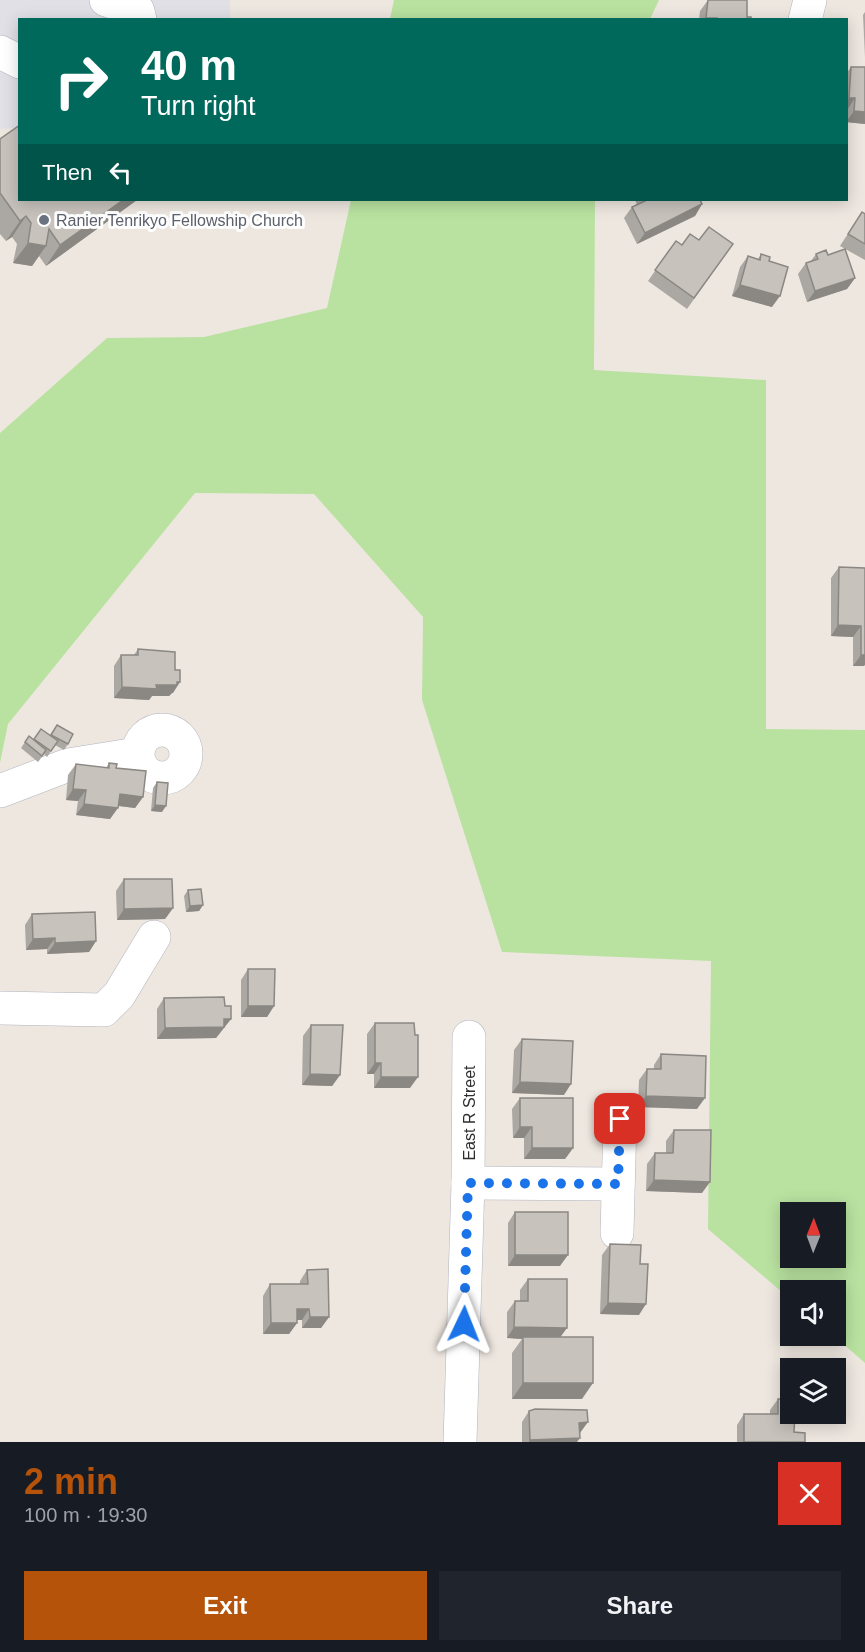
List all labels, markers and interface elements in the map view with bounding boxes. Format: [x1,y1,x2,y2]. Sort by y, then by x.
icon: right [42,42,120,120]
text: 40 m [141,42,237,89]
text: Turn right [141,91,256,121]
icon: left [104,156,137,189]
text: Then [42,160,92,185]
place label: Ranier Tenrikyo Fellowship Church [56,212,303,229]
marker: Ranier Tenrikyo Fellowship Church [37,213,51,227]
street label: East R Street [461,1065,478,1161]
pin [594,1093,645,1144]
icon: arrive [603,1102,636,1135]
north arrow [780,1202,846,1268]
map controls [780,1202,846,1424]
button: sound [780,1280,846,1346]
position arrow [432,1292,496,1356]
button: layers [780,1358,846,1424]
text: 2 min [24,1461,118,1502]
button: close [778,1462,841,1525]
text: 100 m · 19:30 [24,1504,147,1526]
button: Exit [24,1571,427,1640]
button: Share [439,1571,841,1640]

